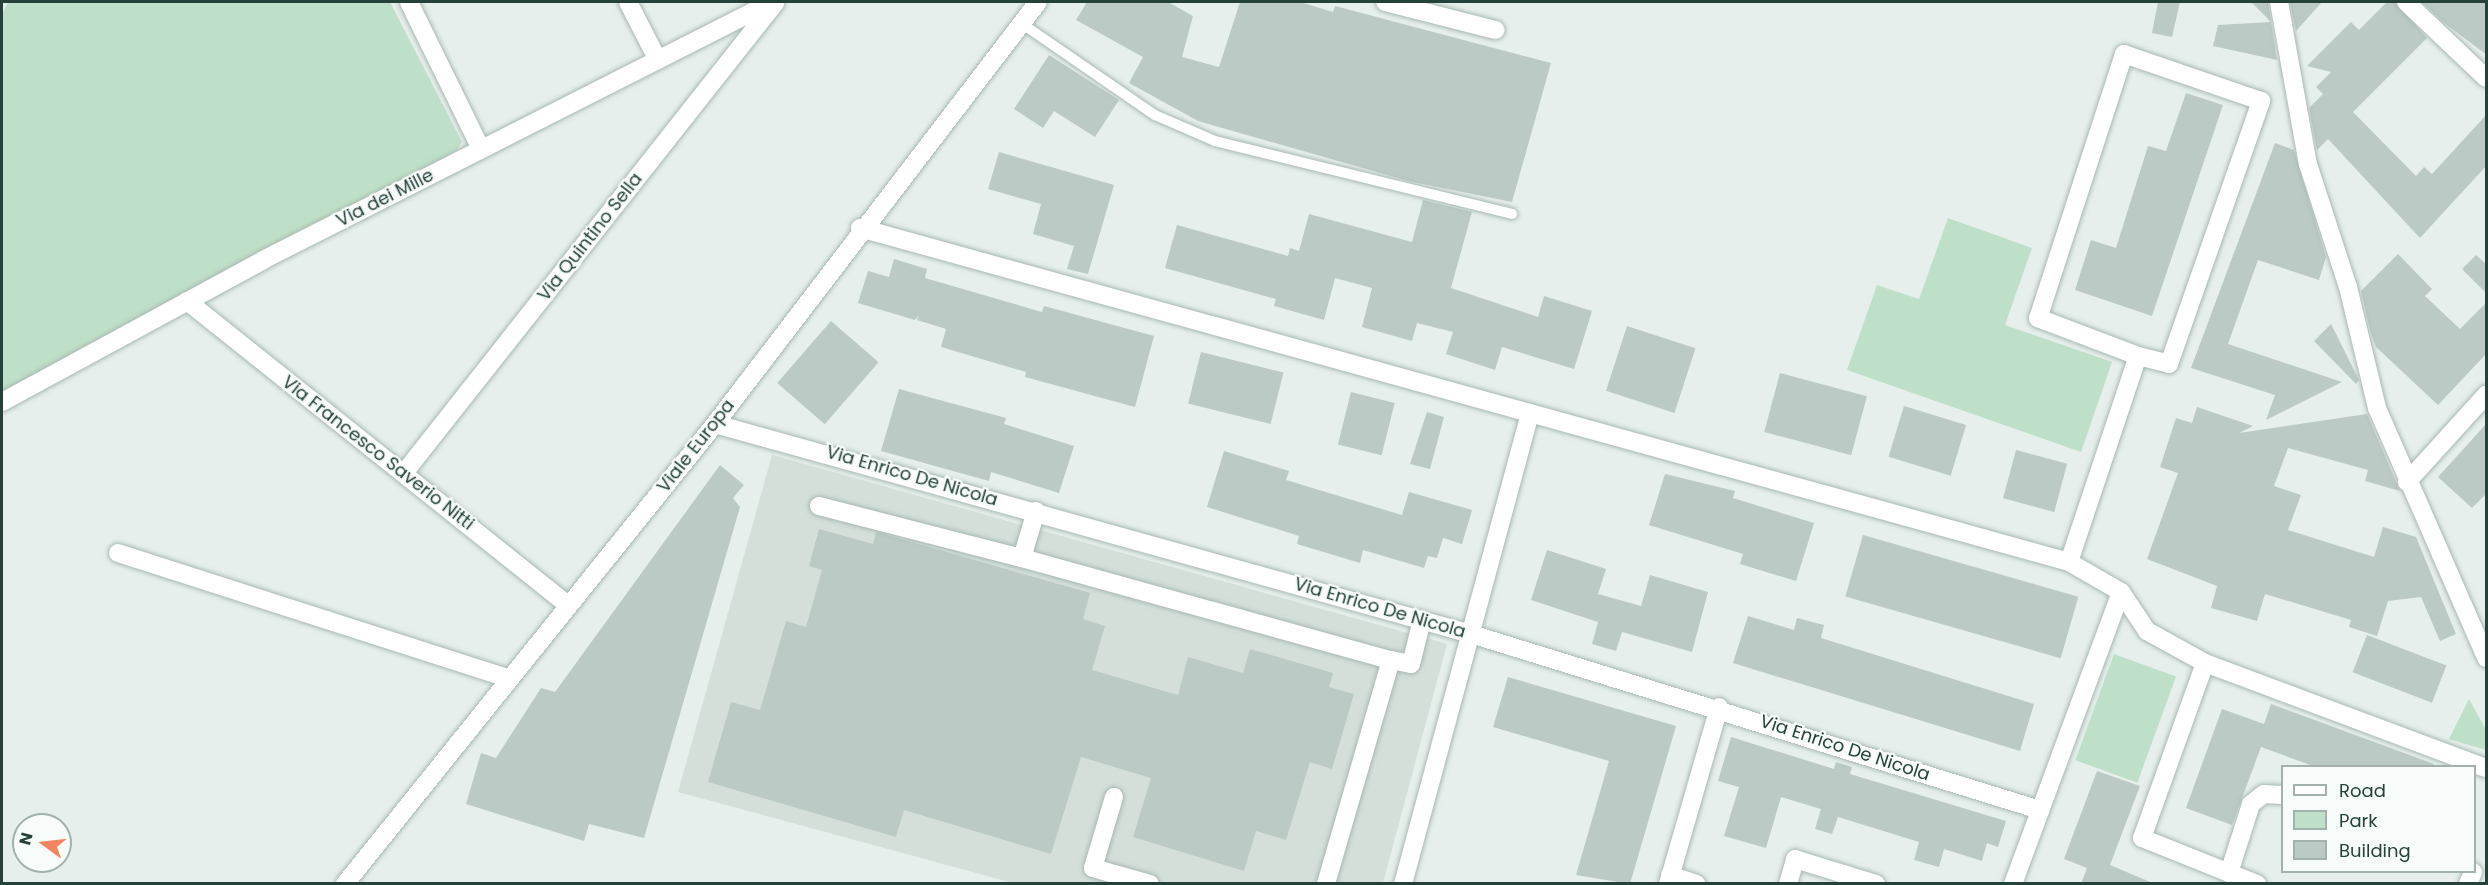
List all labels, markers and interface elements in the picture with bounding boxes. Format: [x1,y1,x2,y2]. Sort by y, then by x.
street label: Via dei Mille [333,164,437,232]
street label: Via Quintino Sella [533,169,647,305]
street label: Via Francesco Saverio Nitti [278,371,478,535]
street label: Viale Europa [653,395,739,497]
street label: Via Enrico De Nicola [824,441,1000,511]
street label: Via Enrico De Nicola [1292,573,1468,643]
street label: Via Enrico De Nicola [1757,710,1933,786]
legend [2281,765,2476,873]
text: Road [2339,778,2386,803]
text: Park [2339,808,2378,833]
north arrow [12,813,72,873]
text: N [13,830,39,848]
text: Building [2339,838,2411,863]

